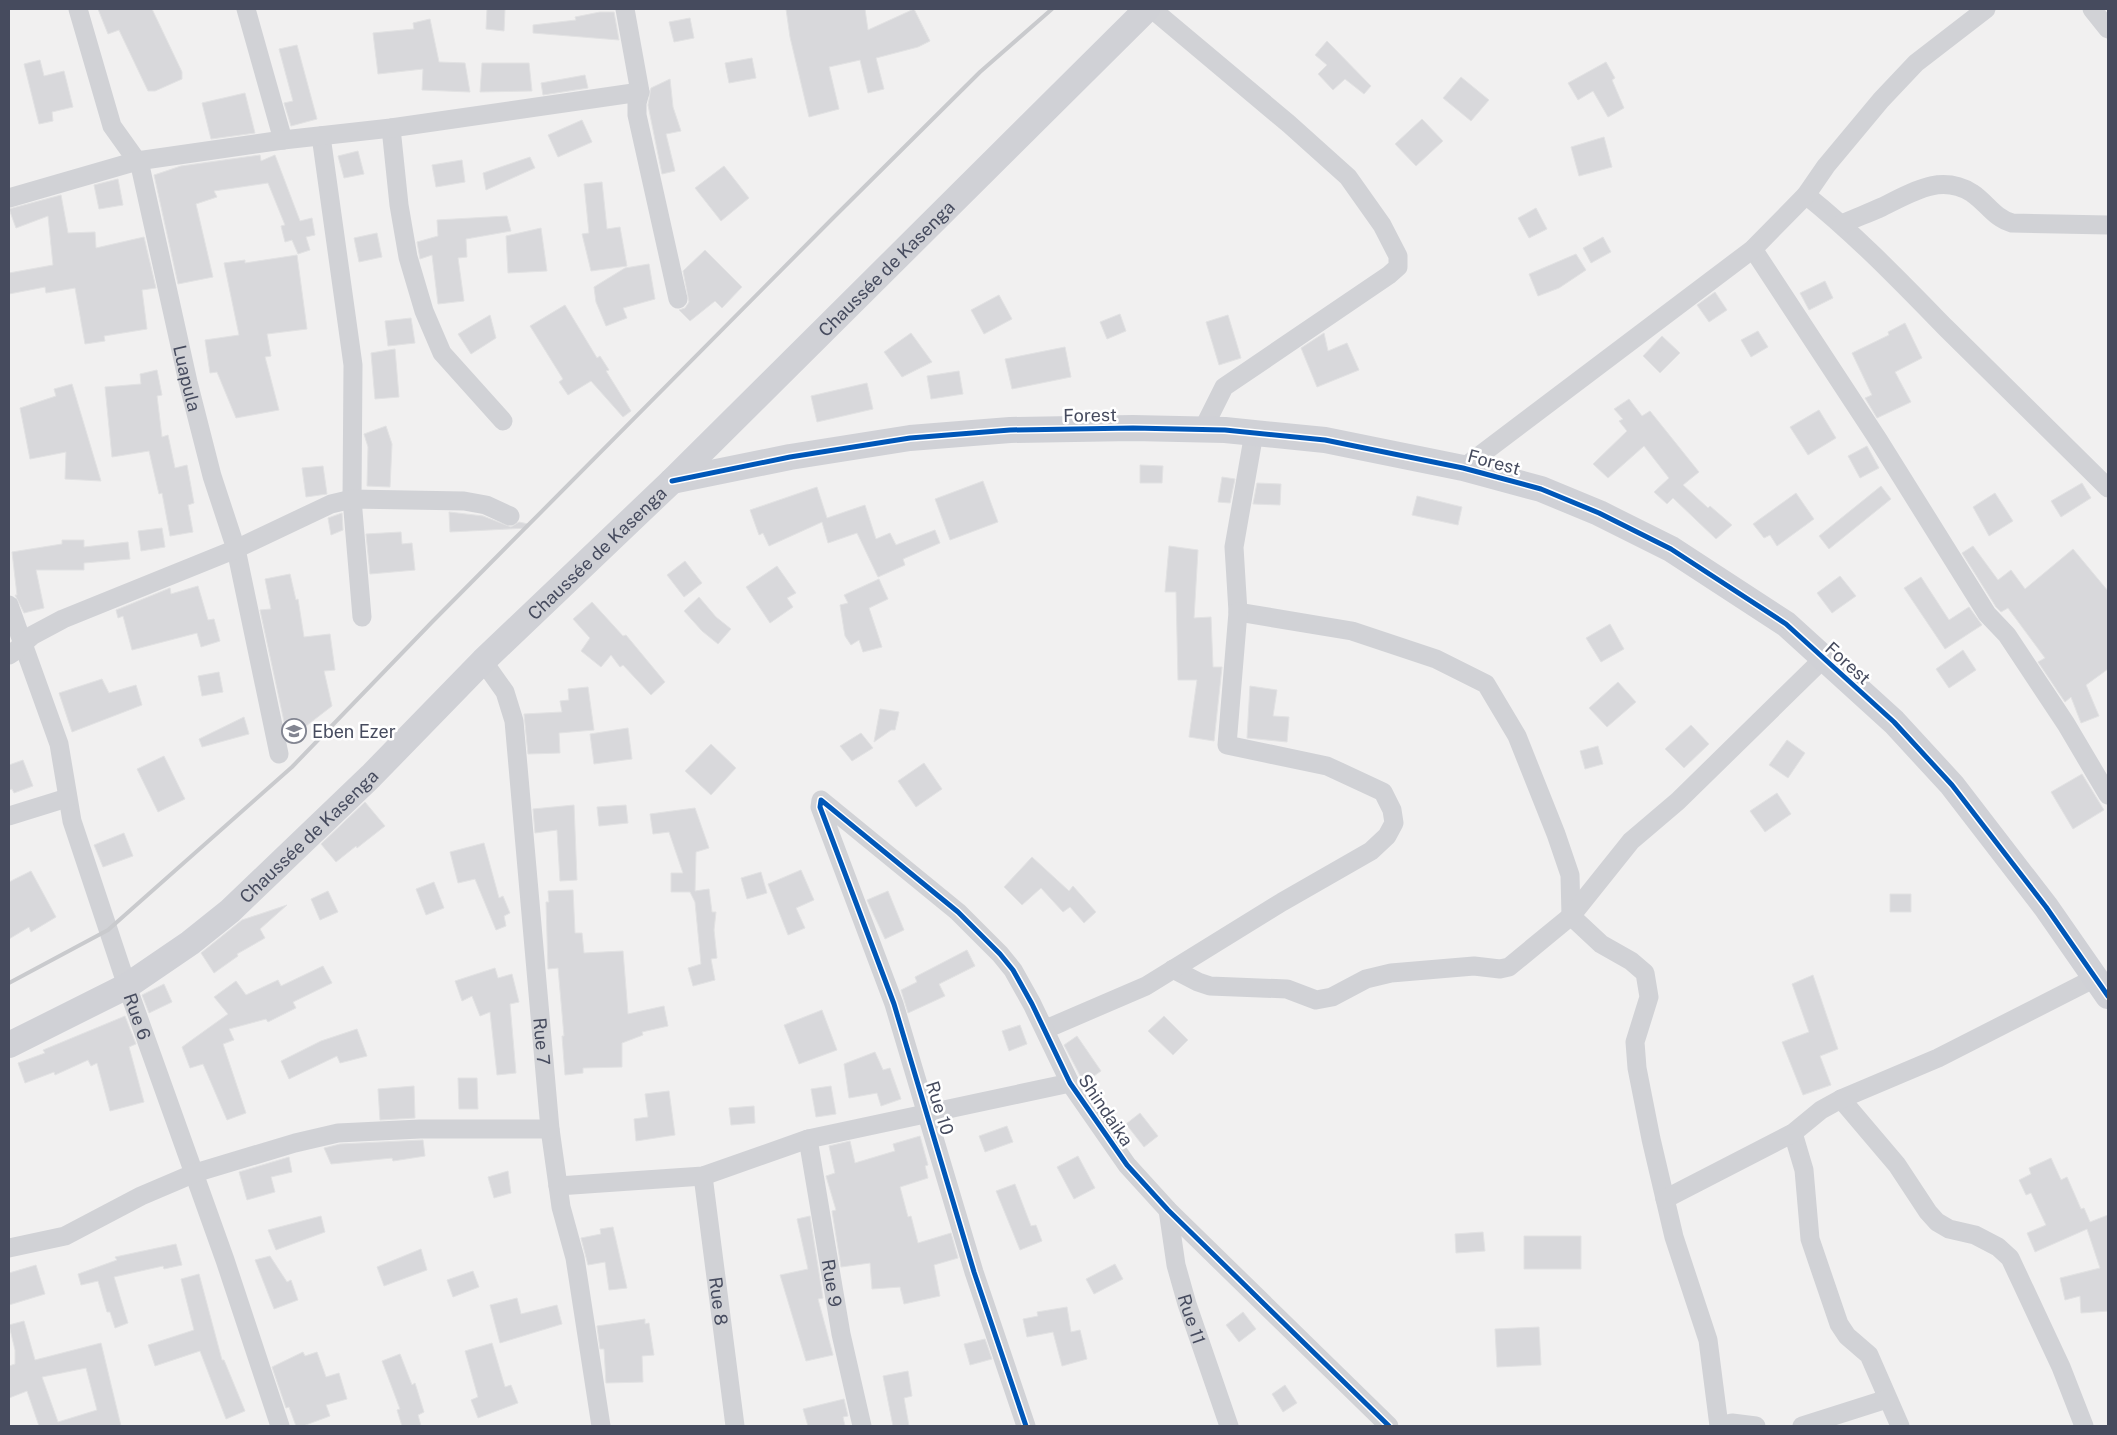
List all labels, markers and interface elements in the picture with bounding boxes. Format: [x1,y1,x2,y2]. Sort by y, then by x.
street label: Chaussée de Kasenga [814,196,959,340]
street label: Luapula [170,343,206,414]
street label: Forest [1063,404,1117,426]
street label: Forest [1465,445,1523,479]
street label: Chaussée de Kasenga [523,482,670,624]
street label: Forest [1821,637,1875,689]
school or university icon: Eben Ezer [281,718,307,744]
place label: Eben Ezer [312,721,396,742]
street label: Chaussée de Kasenga [235,765,382,907]
street label: Rue 6 [120,990,156,1043]
street label: Rue 7 [530,1017,555,1066]
street label: Shindaika [1074,1070,1138,1150]
street label: Rue 10 [922,1078,958,1138]
street label: Rue 9 [818,1257,847,1308]
street label: Rue 8 [705,1276,732,1326]
street label: Rue 11 [1174,1292,1211,1347]

